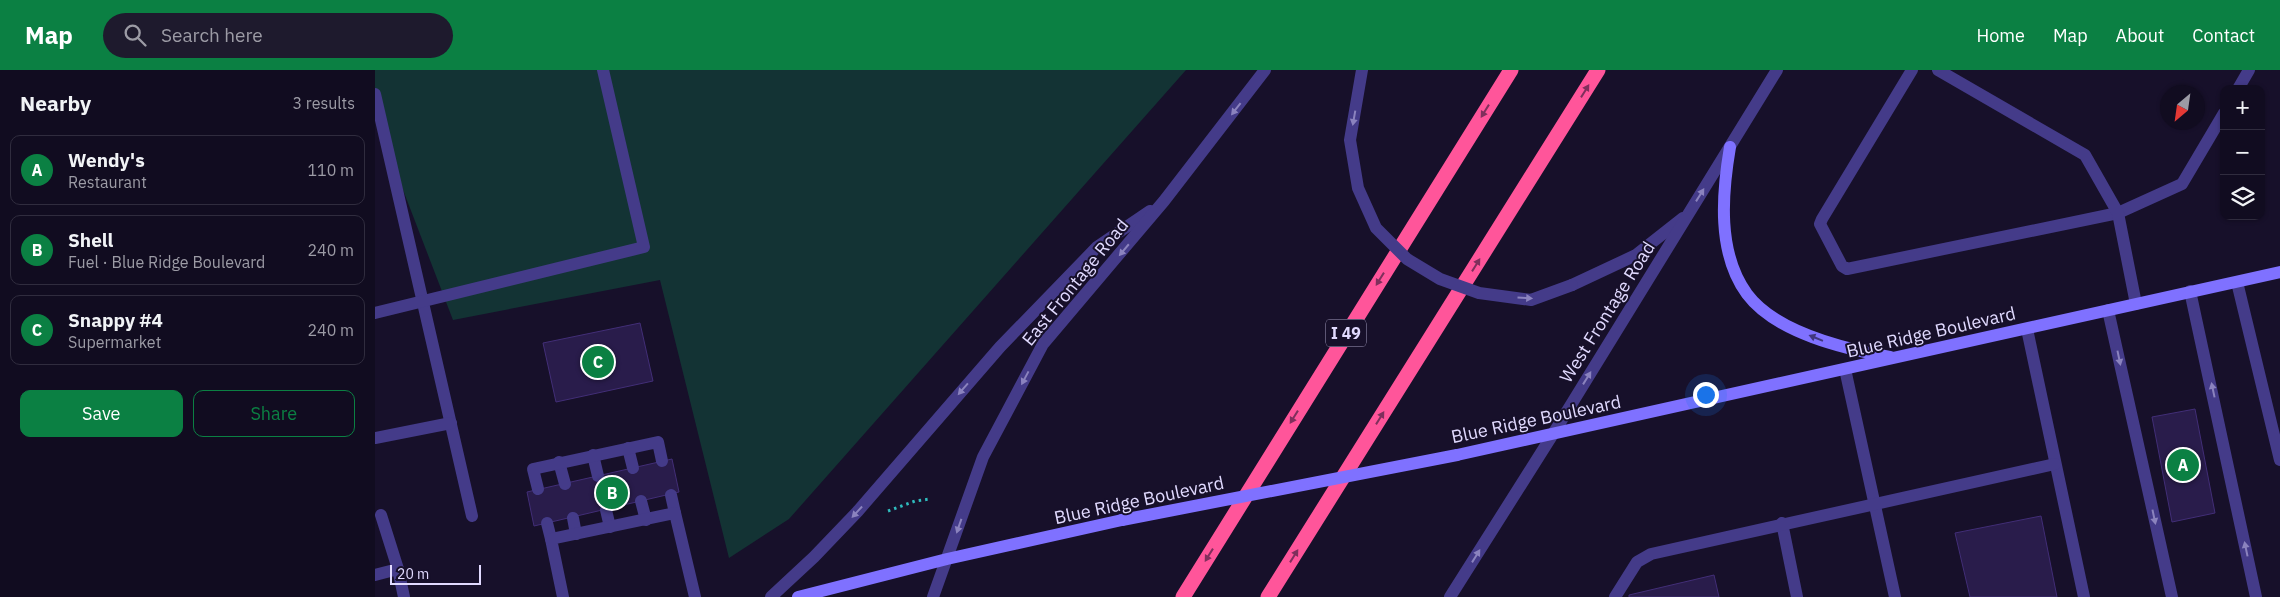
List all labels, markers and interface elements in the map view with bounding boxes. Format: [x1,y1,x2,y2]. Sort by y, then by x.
search box [103,13,453,58]
text: Map [25,19,73,51]
icon: search [121,21,149,49]
text: Search here [161,23,263,47]
text: Home [1977,24,2025,47]
text: Map [2053,24,2088,47]
text: About [2116,24,2164,47]
text: Contact [2192,24,2255,47]
one-way arrow [1580,84,1590,97]
north arrow [2160,85,2205,130]
map controls [2220,85,2265,220]
button: + [2220,85,2265,130]
text: Nearby [20,89,91,117]
text: 3 results [292,93,355,113]
one-way arrow [1230,102,1241,115]
one-way arrow [1480,105,1489,118]
one-way arrow [1349,110,1357,126]
button: − [2220,130,2265,175]
text: Wendy's [68,148,145,172]
text: A [32,160,42,180]
text: 110 m [307,160,354,180]
text: Restaurant [68,172,147,192]
button: layers [2220,175,2265,220]
one-way arrow [1696,188,1705,201]
street label: East Frontage Road [1017,214,1133,350]
text: Shell [68,228,113,252]
street label: West Frontage Road [1554,237,1660,387]
text: B [32,240,42,260]
text: 240 m [307,240,354,260]
one-way arrow [1118,243,1129,256]
text: Fuel · Blue Ridge Boulevard [68,252,265,272]
one-way arrow [1471,259,1480,272]
one-way arrow [1375,272,1384,285]
one-way arrow [1518,295,1534,303]
street label: Blue Ridge Boulevard [1844,301,2018,363]
text: Snappy #4 [68,308,163,332]
text: C [32,320,42,340]
text: 240 m [307,320,354,340]
road number: I 49 [1326,320,1366,346]
text: Supermarket [68,332,161,352]
one-way arrow [1809,333,1824,341]
pin: C [582,343,614,381]
one-way arrow [2115,350,2123,366]
one-way arrow [1021,371,1029,385]
one-way arrow [1583,371,1592,385]
one-way arrow [958,382,969,395]
your location [1693,382,1719,408]
one-way arrow [2209,383,2217,398]
button: Save [20,390,183,437]
button: Share [193,390,355,437]
street label: Blue Ridge Boulevard [1449,390,1623,448]
one-way arrow [1290,410,1299,423]
one-way arrow [1375,411,1385,425]
pin: A [2167,446,2199,484]
street label: Blue Ridge Boulevard [1052,471,1226,529]
pin: B [596,474,628,512]
one-way arrow [851,505,863,517]
one-way arrow [2150,509,2158,524]
one-way arrow [955,519,963,534]
one-way arrow [2242,542,2250,557]
one-way arrow [1204,548,1213,561]
one-way arrow [1289,549,1298,562]
one-way arrow [1471,549,1481,562]
scale bar [390,562,481,585]
text: 20 m [397,565,429,583]

